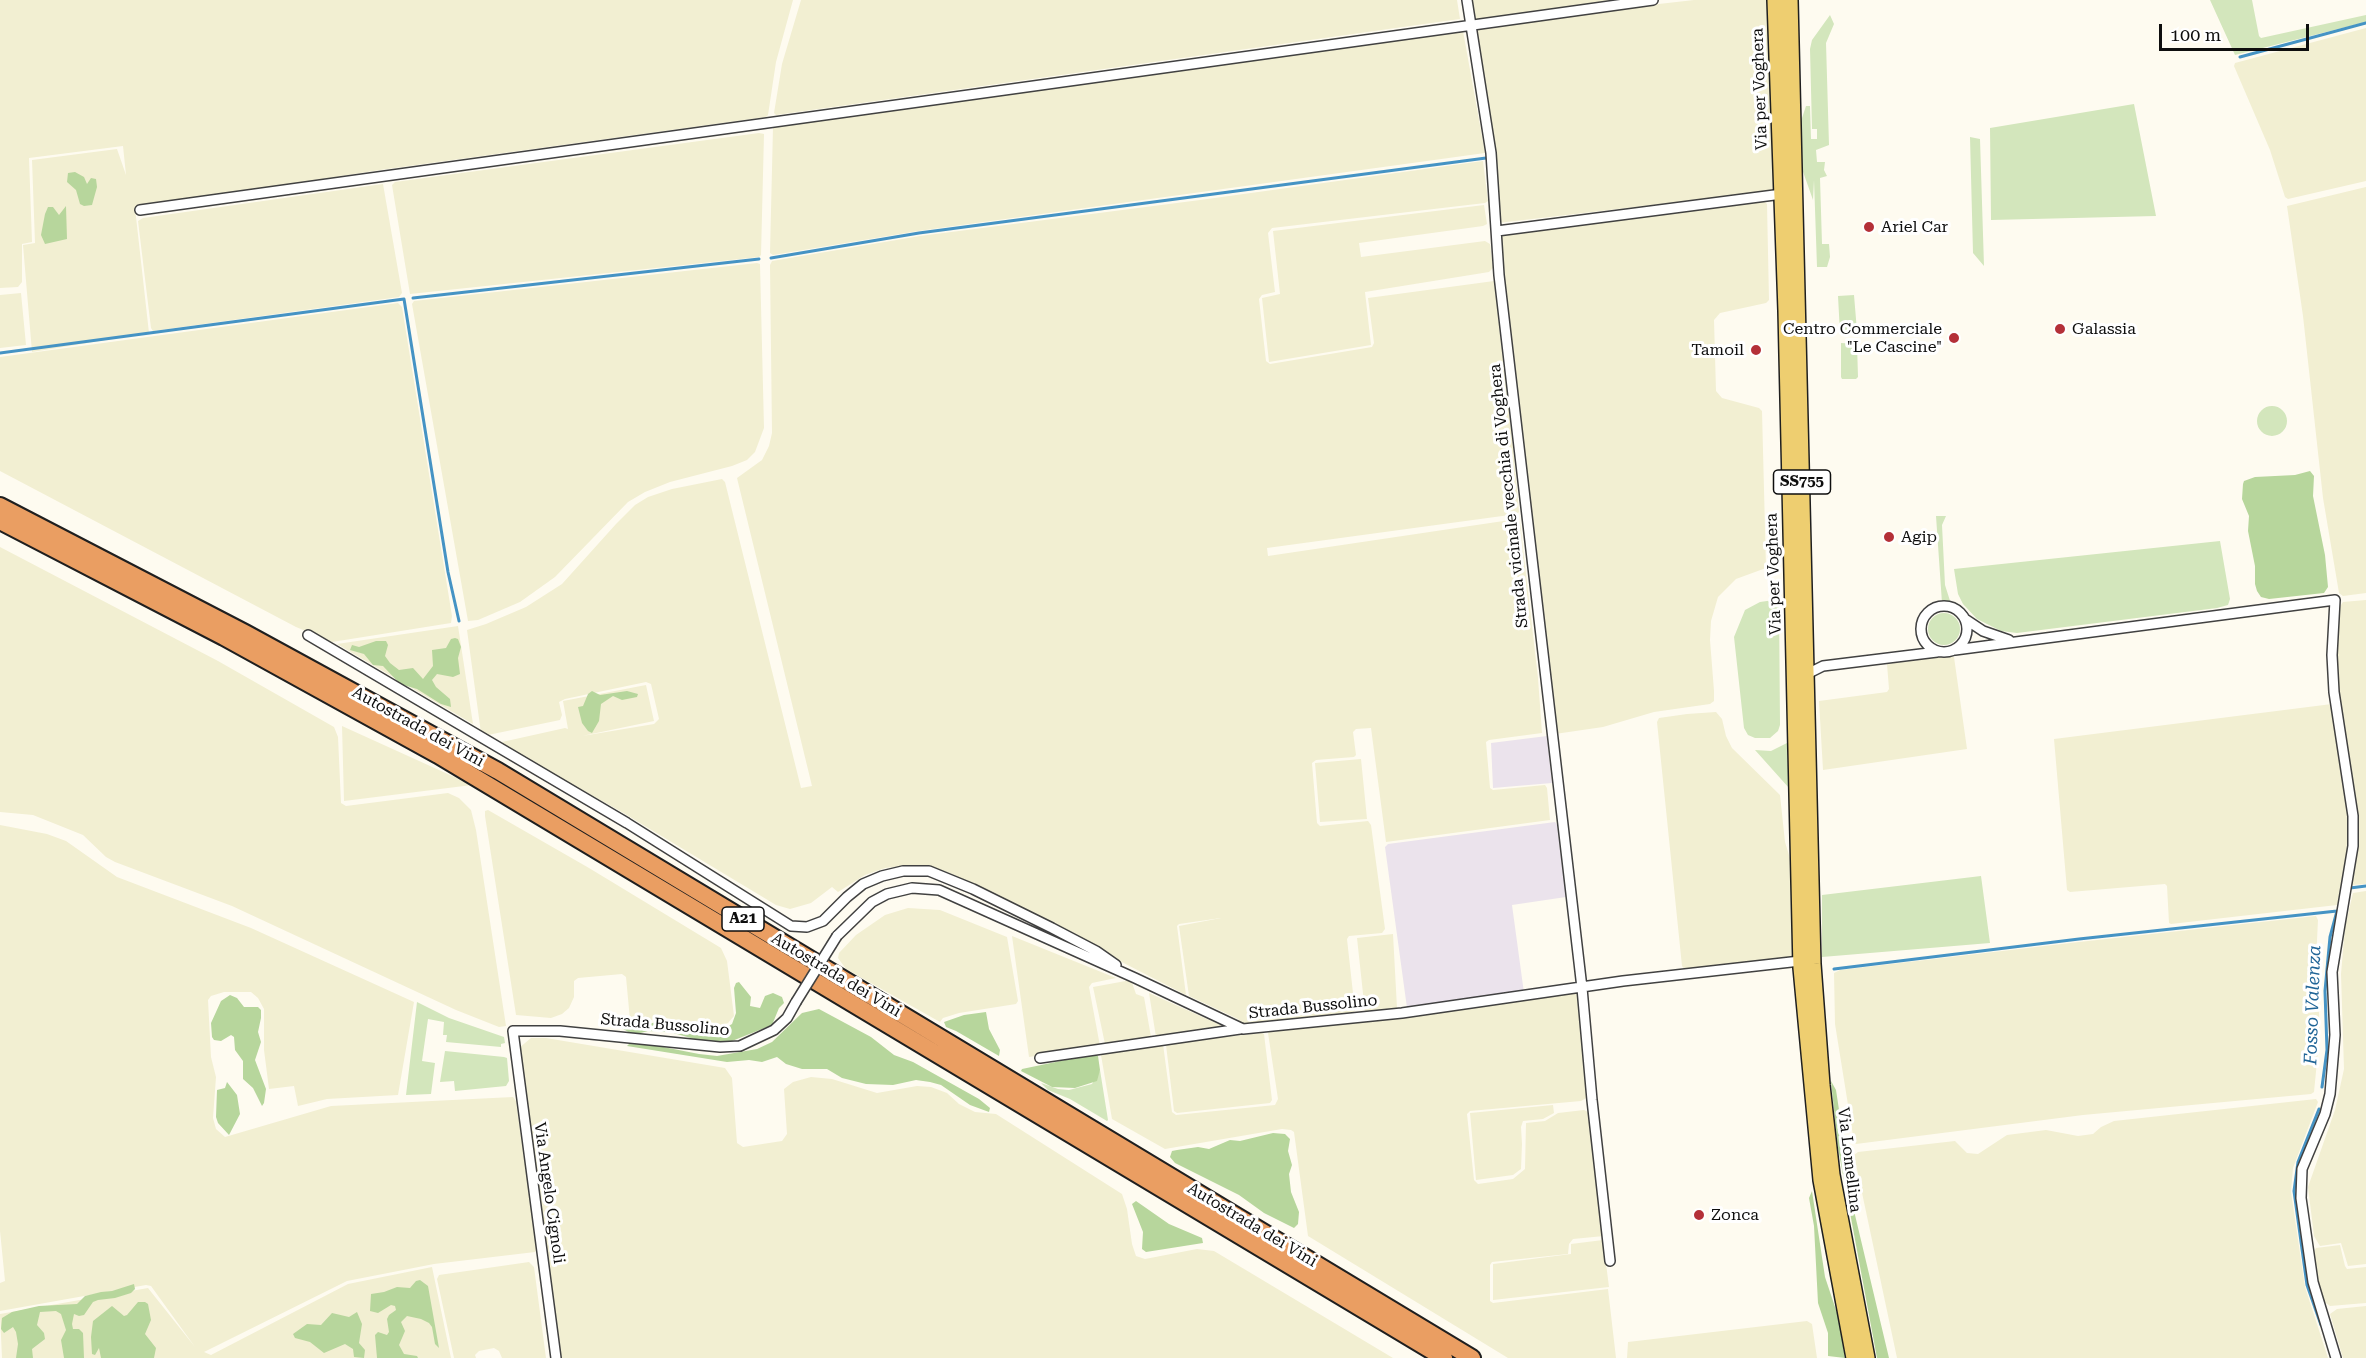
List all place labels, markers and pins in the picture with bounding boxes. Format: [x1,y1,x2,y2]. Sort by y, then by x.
place label: Ariel Car [1881,217,1948,237]
marker: Ariel Car [1862,220,1876,234]
place label: Centro Commerciale "Le Cascine" [1783,319,1942,357]
place label: Galassia [2072,319,2136,339]
marker: Galassia [2053,322,2067,336]
marker: Centro Commerciale "Le Cascine" [1947,331,1961,345]
place label: Tamoil [1691,340,1744,360]
marker: Tamoil [1749,343,1763,357]
place label: Agip [1901,527,1937,547]
marker: Agip [1882,530,1896,544]
place label: Zonca [1711,1205,1759,1225]
marker: Zonca [1692,1208,1706,1222]

